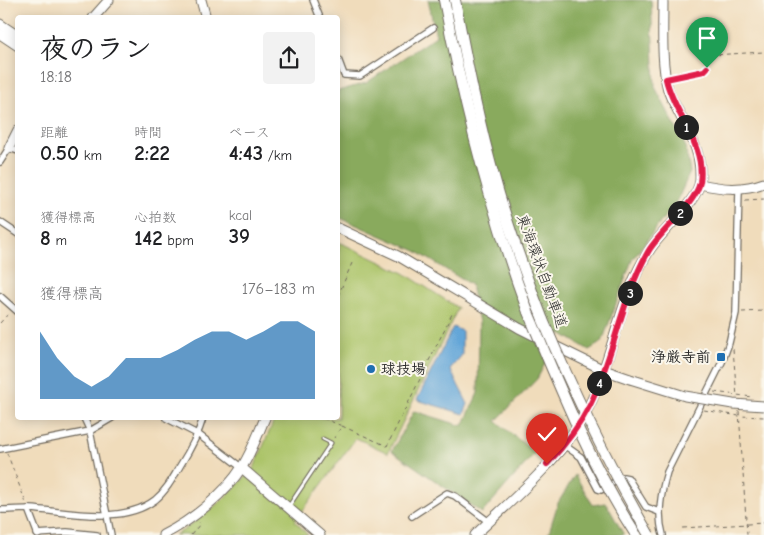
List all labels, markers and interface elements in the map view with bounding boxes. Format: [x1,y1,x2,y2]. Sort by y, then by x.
pin [686,17,728,68]
icon: arrive [693,24,721,52]
button: share [263,32,315,84]
text: 夜のラン [40,33,152,65]
text: 18:18 [40,68,72,86]
pin: 1 [674,114,698,140]
text: 1 [684,119,689,136]
text: 距離 [40,124,68,141]
text: 時間 [134,124,162,141]
text: ペース [229,124,270,141]
text: 0.50 [40,141,79,165]
text: 2:22 [134,141,170,165]
text: 4:43 [229,141,263,165]
text: km [79,147,102,164]
text: /km [263,147,292,164]
pin: 2 [668,200,692,226]
text: 2 [677,205,684,222]
text: kcal [229,207,252,224]
text: 獲得標高 [40,209,96,226]
text: 心拍数 [134,209,176,226]
street label: 東海環状自動車道 [513,212,571,330]
text: 39 [229,224,250,248]
text: 8 [40,226,51,250]
text: 142 [134,226,163,250]
text: m [51,232,67,249]
text: bpm [163,232,194,249]
text: 176–183 m [242,280,315,298]
pin: 3 [618,280,642,306]
text: 獲得標高 [40,285,104,303]
text: 3 [627,285,634,302]
place label: 浄厳寺前 [651,348,711,366]
marker: 浄厳寺前 [715,351,727,363]
place label: 球技場 [381,360,426,378]
marker: 球技場 [365,363,377,375]
pin: 4 [586,370,612,396]
text: 4 [596,375,603,392]
pin [526,413,568,464]
icon: check [533,420,561,448]

